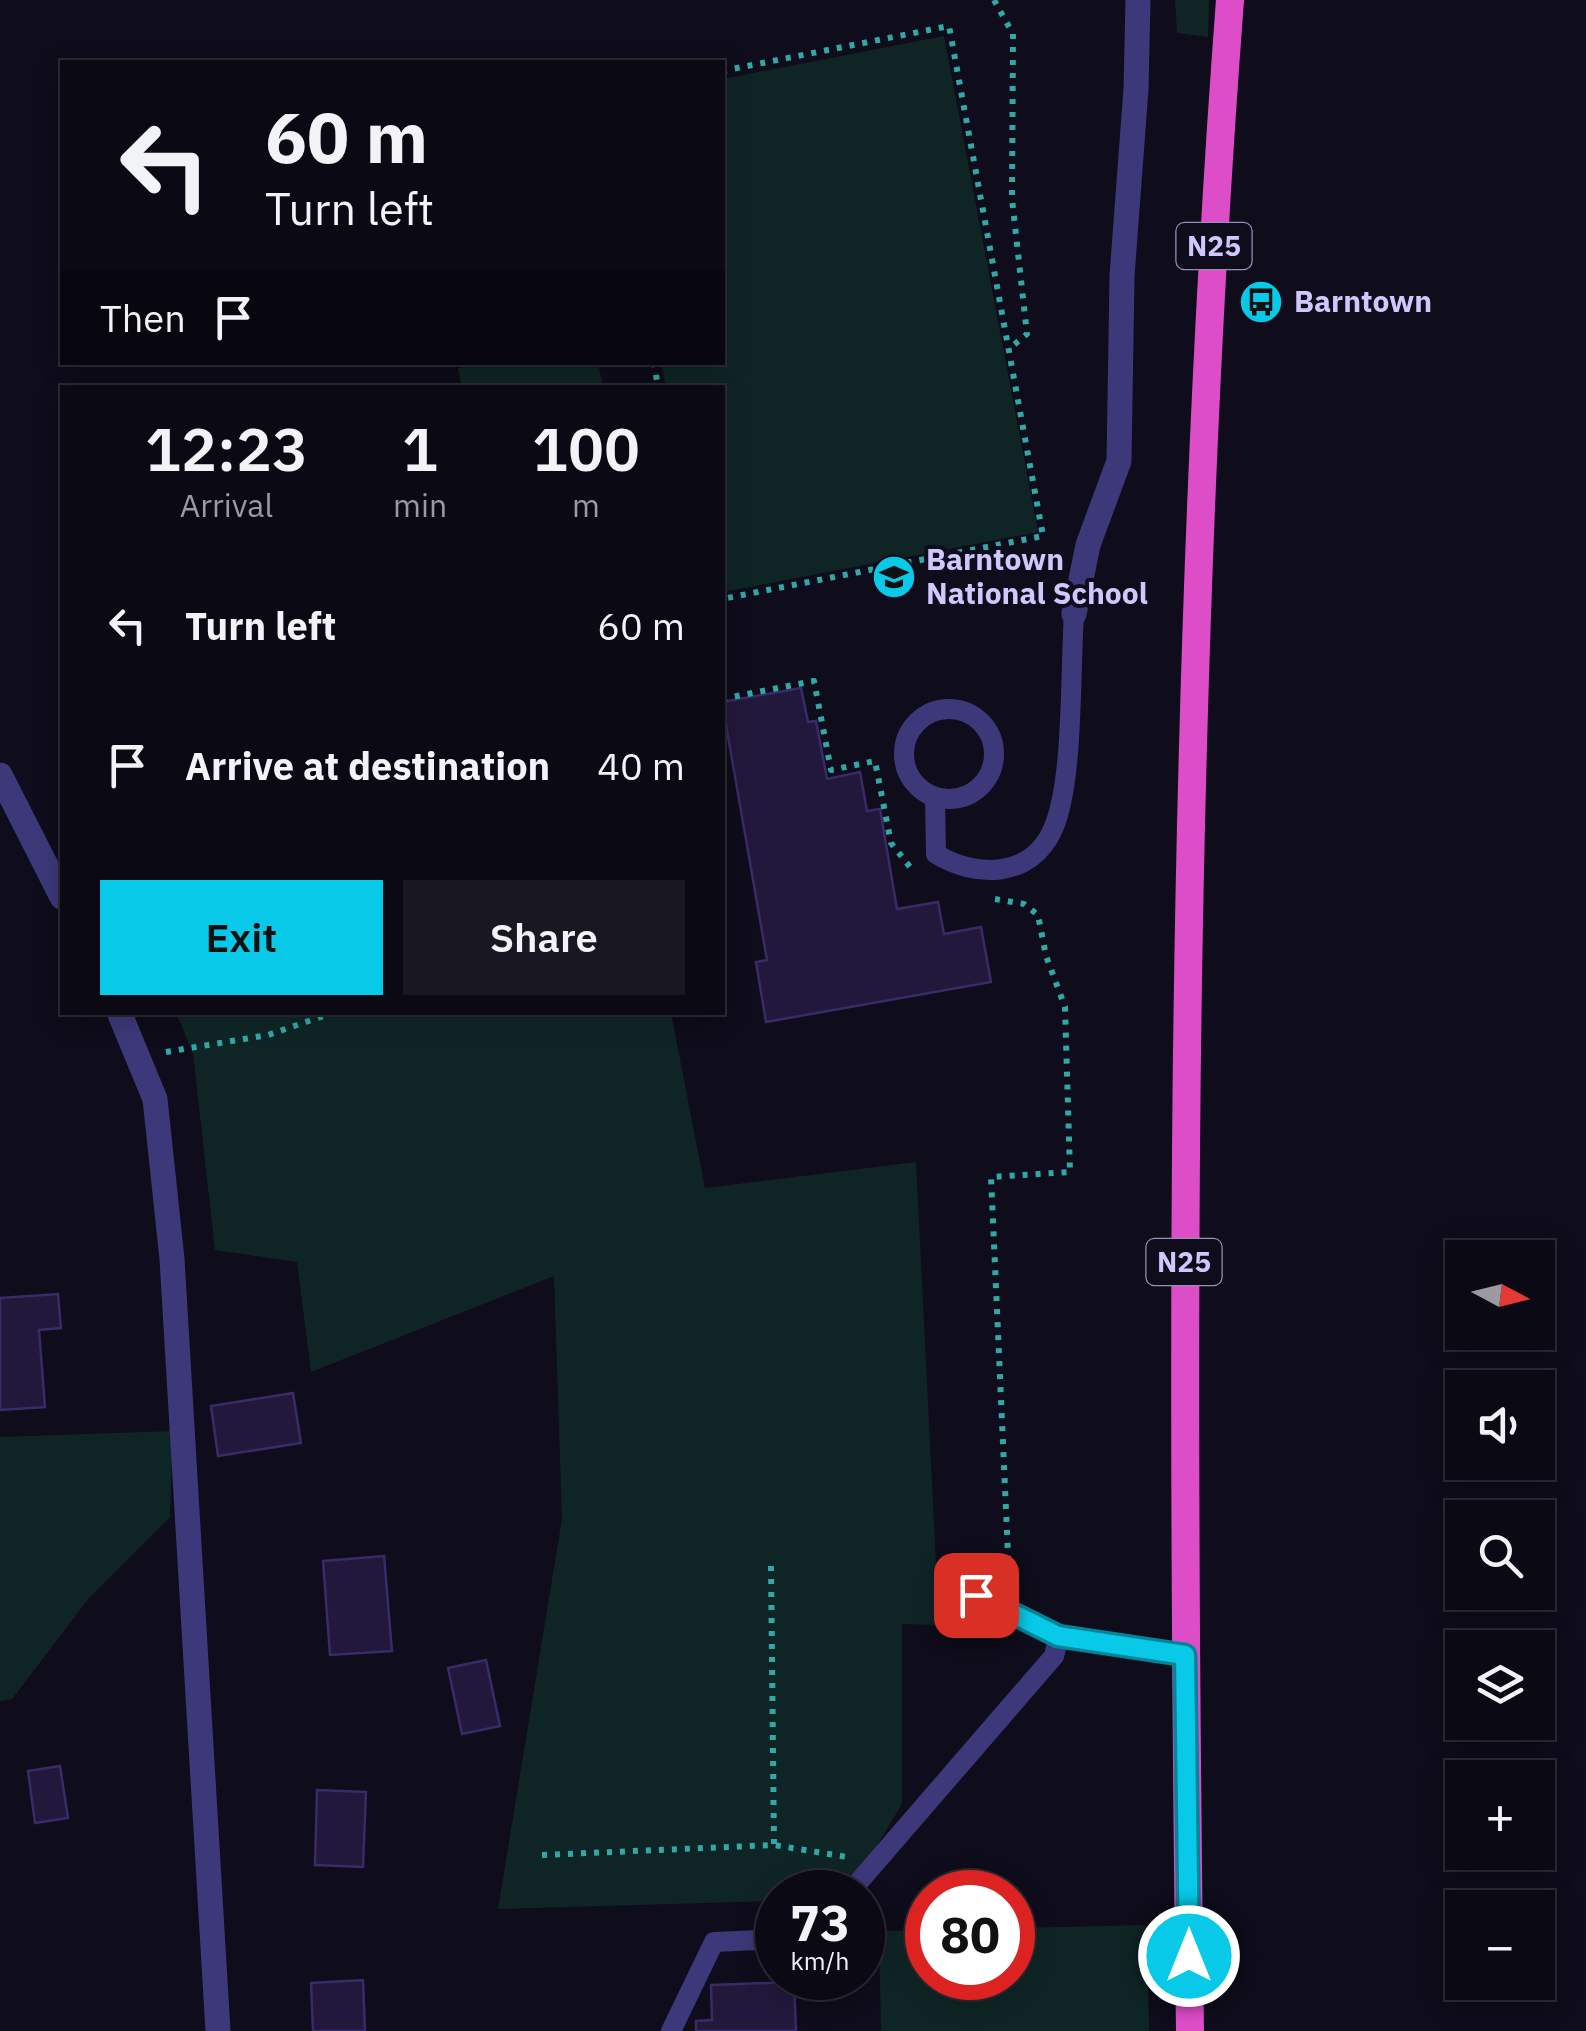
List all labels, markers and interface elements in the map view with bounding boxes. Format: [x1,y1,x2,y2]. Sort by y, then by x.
text: 60 m [265,91,428,182]
icon: left [100,100,230,230]
text: Turn left [265,179,434,237]
road number: N25 [1176,223,1252,269]
bus stop icon: Barntown [1238,279,1284,325]
place label: Barntown [1294,281,1432,320]
icon: arrive [206,290,261,345]
text: Then [100,293,186,342]
text: 12:23 [145,409,308,488]
text: 1 [402,409,438,488]
text: 100 [532,409,640,488]
text: Arrival [180,484,273,526]
text: min [393,484,447,526]
text: m [572,484,600,526]
place label: Barntown National School [926,539,1148,612]
school or university icon: Barntown National School [871,554,917,600]
icon: left [100,598,155,653]
text: Turn left [185,601,336,650]
text: 60 m [597,601,685,650]
icon: arrive [100,738,155,793]
text: Arrive at destination [185,741,550,790]
text: 40 m [597,741,685,790]
button: Exit [100,880,383,995]
button: Share [403,880,685,995]
road number: N25 [1146,1239,1222,1285]
north arrow [1445,1240,1555,1350]
map controls [1445,1240,1555,2000]
button: sound [1445,1370,1555,1480]
button: search [1445,1500,1555,1610]
pin [934,1553,1019,1638]
icon: arrive [949,1568,1004,1623]
button: layers [1445,1630,1555,1740]
button: + [1445,1760,1555,1870]
speed limit sign: 80 [905,1870,1035,2000]
text: 73 [790,1890,850,1955]
button: − [1445,1890,1555,2000]
position arrow [1137,1904,1241,2008]
text: km/h [791,1944,849,1977]

